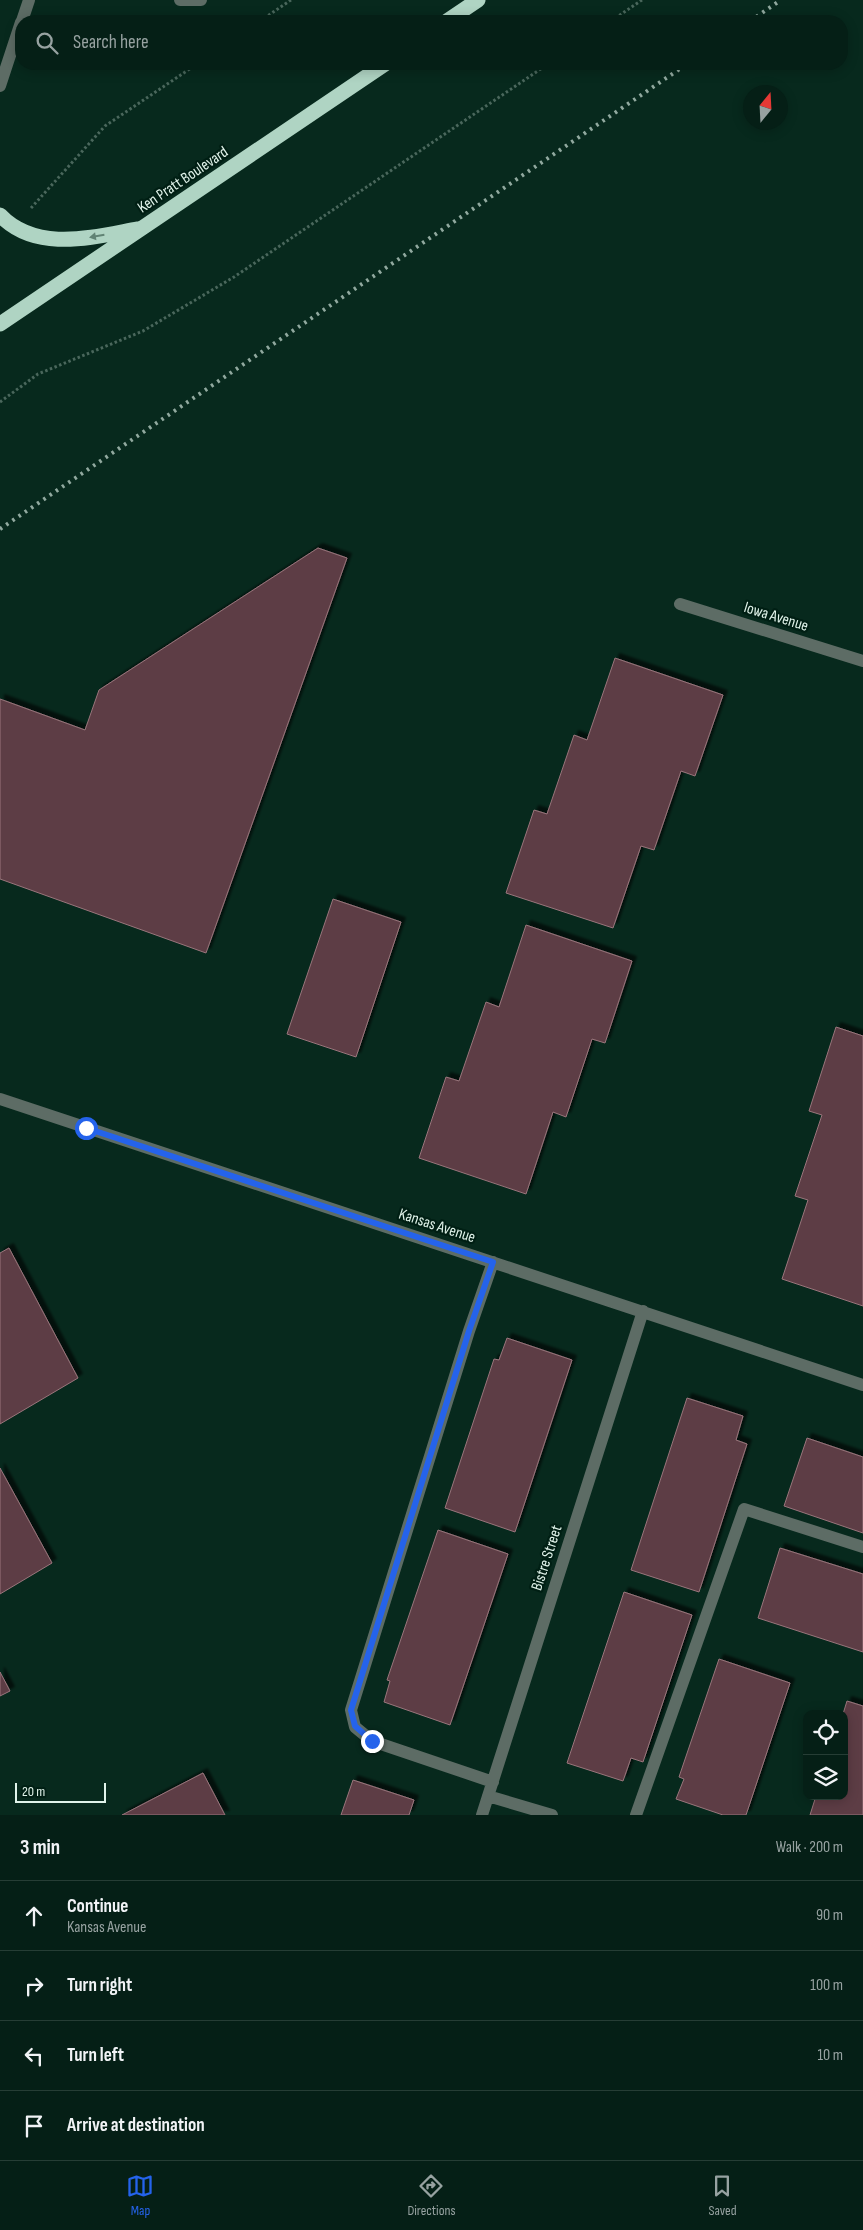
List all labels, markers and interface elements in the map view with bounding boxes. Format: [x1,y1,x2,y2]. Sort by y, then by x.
search box [15,15,848,70]
icon: search [33,29,61,57]
text: Search here [73,31,149,54]
north arrow [743,85,788,130]
street label: Ken Pratt Boulevard [134,143,232,217]
one-way arrow [88,233,104,241]
street label: Iowa Avenue [741,598,811,636]
route start [75,1117,98,1140]
street label: Kansas Avenue [396,1205,478,1247]
street label: Bistre Street [527,1523,567,1593]
map controls [803,1710,848,1800]
button: locate [803,1710,848,1755]
route end [361,1730,384,1753]
button: layers [803,1755,848,1800]
scale bar [15,1780,106,1803]
text: 20 m [22,1783,45,1800]
text: 3 min [20,1835,60,1860]
text: Walk · 200 m [776,1838,843,1857]
text: Continue [67,1895,128,1918]
icon: ahead [20,1902,48,1930]
text: 90 m [816,1906,843,1925]
text: Kansas Avenue [67,1918,146,1937]
icon: right [20,1972,48,2000]
text: Turn right [67,1974,132,1997]
text: 100 m [810,1976,843,1995]
icon: left [20,2042,48,2070]
text: Turn left [67,2044,124,2067]
text: 10 m [817,2046,843,2065]
icon: arrive [20,2112,48,2140]
text: Arrive at destination [67,2114,205,2137]
tab: Map [126,2172,154,2219]
tab: Directions [407,2172,456,2219]
tab: Saved [708,2172,737,2219]

